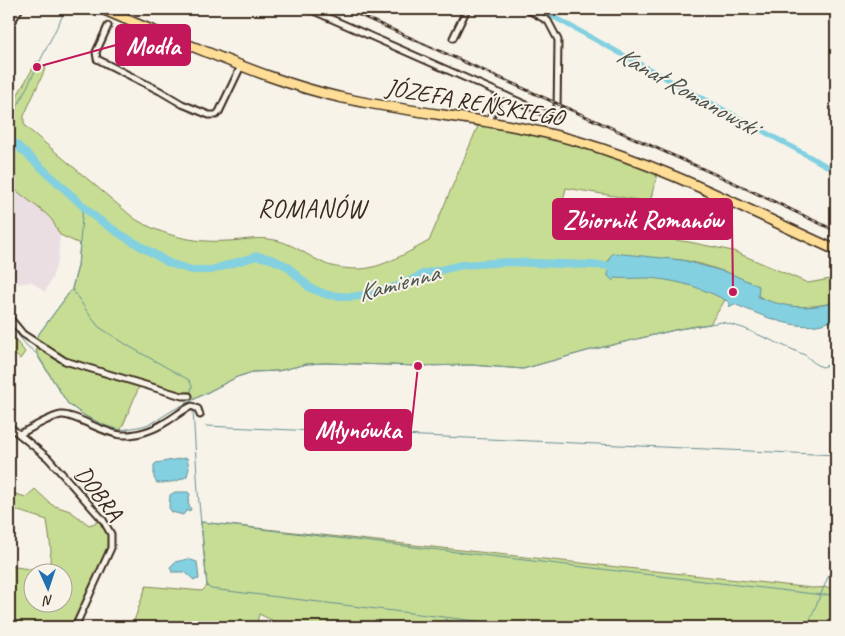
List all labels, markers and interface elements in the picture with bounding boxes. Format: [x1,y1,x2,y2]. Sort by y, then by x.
callout: Modła [116,25,190,65]
text: Modła [126,30,182,62]
water label: Kanał Romanowski [611,39,769,146]
street label: JÓZEFA REŃSKIEGO [383,71,569,133]
district label: ROMANÓW [258,193,369,225]
callout: Zbiornik Romanów [553,199,732,239]
text: Zbiornik Romanów [563,204,725,236]
water label: Kamienna [354,256,444,309]
callout: Młynówka [305,410,411,450]
text: Młynówka [315,414,403,446]
street label: DOBRA [68,459,130,527]
north arrow [22,564,72,614]
text: N [42,592,53,609]

